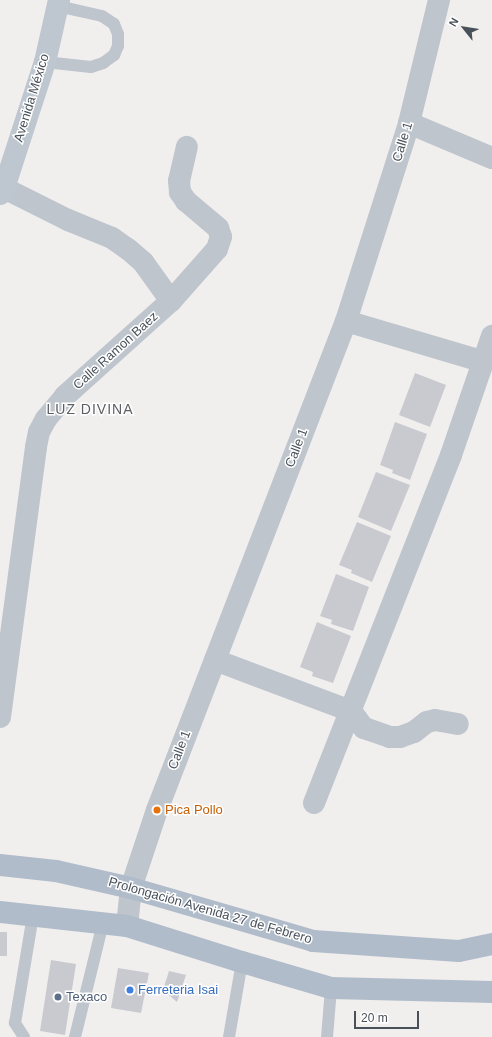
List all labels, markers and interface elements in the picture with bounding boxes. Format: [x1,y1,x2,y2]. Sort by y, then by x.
north arrow [444,8,484,48]
text: N [446,16,461,28]
street label: Avenida México [11,52,53,144]
street label: Calle 1 [390,120,416,164]
street label: Calle Ramon Baez [71,309,161,393]
district label: LUZ DIVINA [46,401,134,417]
street label: Calle 1 [282,426,312,470]
street label: Calle 1 [165,728,195,772]
place label: Pica Pollo [165,802,223,818]
marker: Pica Pollo [152,805,162,815]
street label: Prolongación Avenida 27 de Febrero [106,874,314,948]
place label: Ferreteria Isai [138,982,218,998]
marker: Ferreteria Isai [125,985,135,995]
place label: Texaco [66,989,107,1005]
marker: Texaco [53,992,63,1002]
scale bar [356,1003,421,1029]
text: 20 m [361,1011,388,1025]

